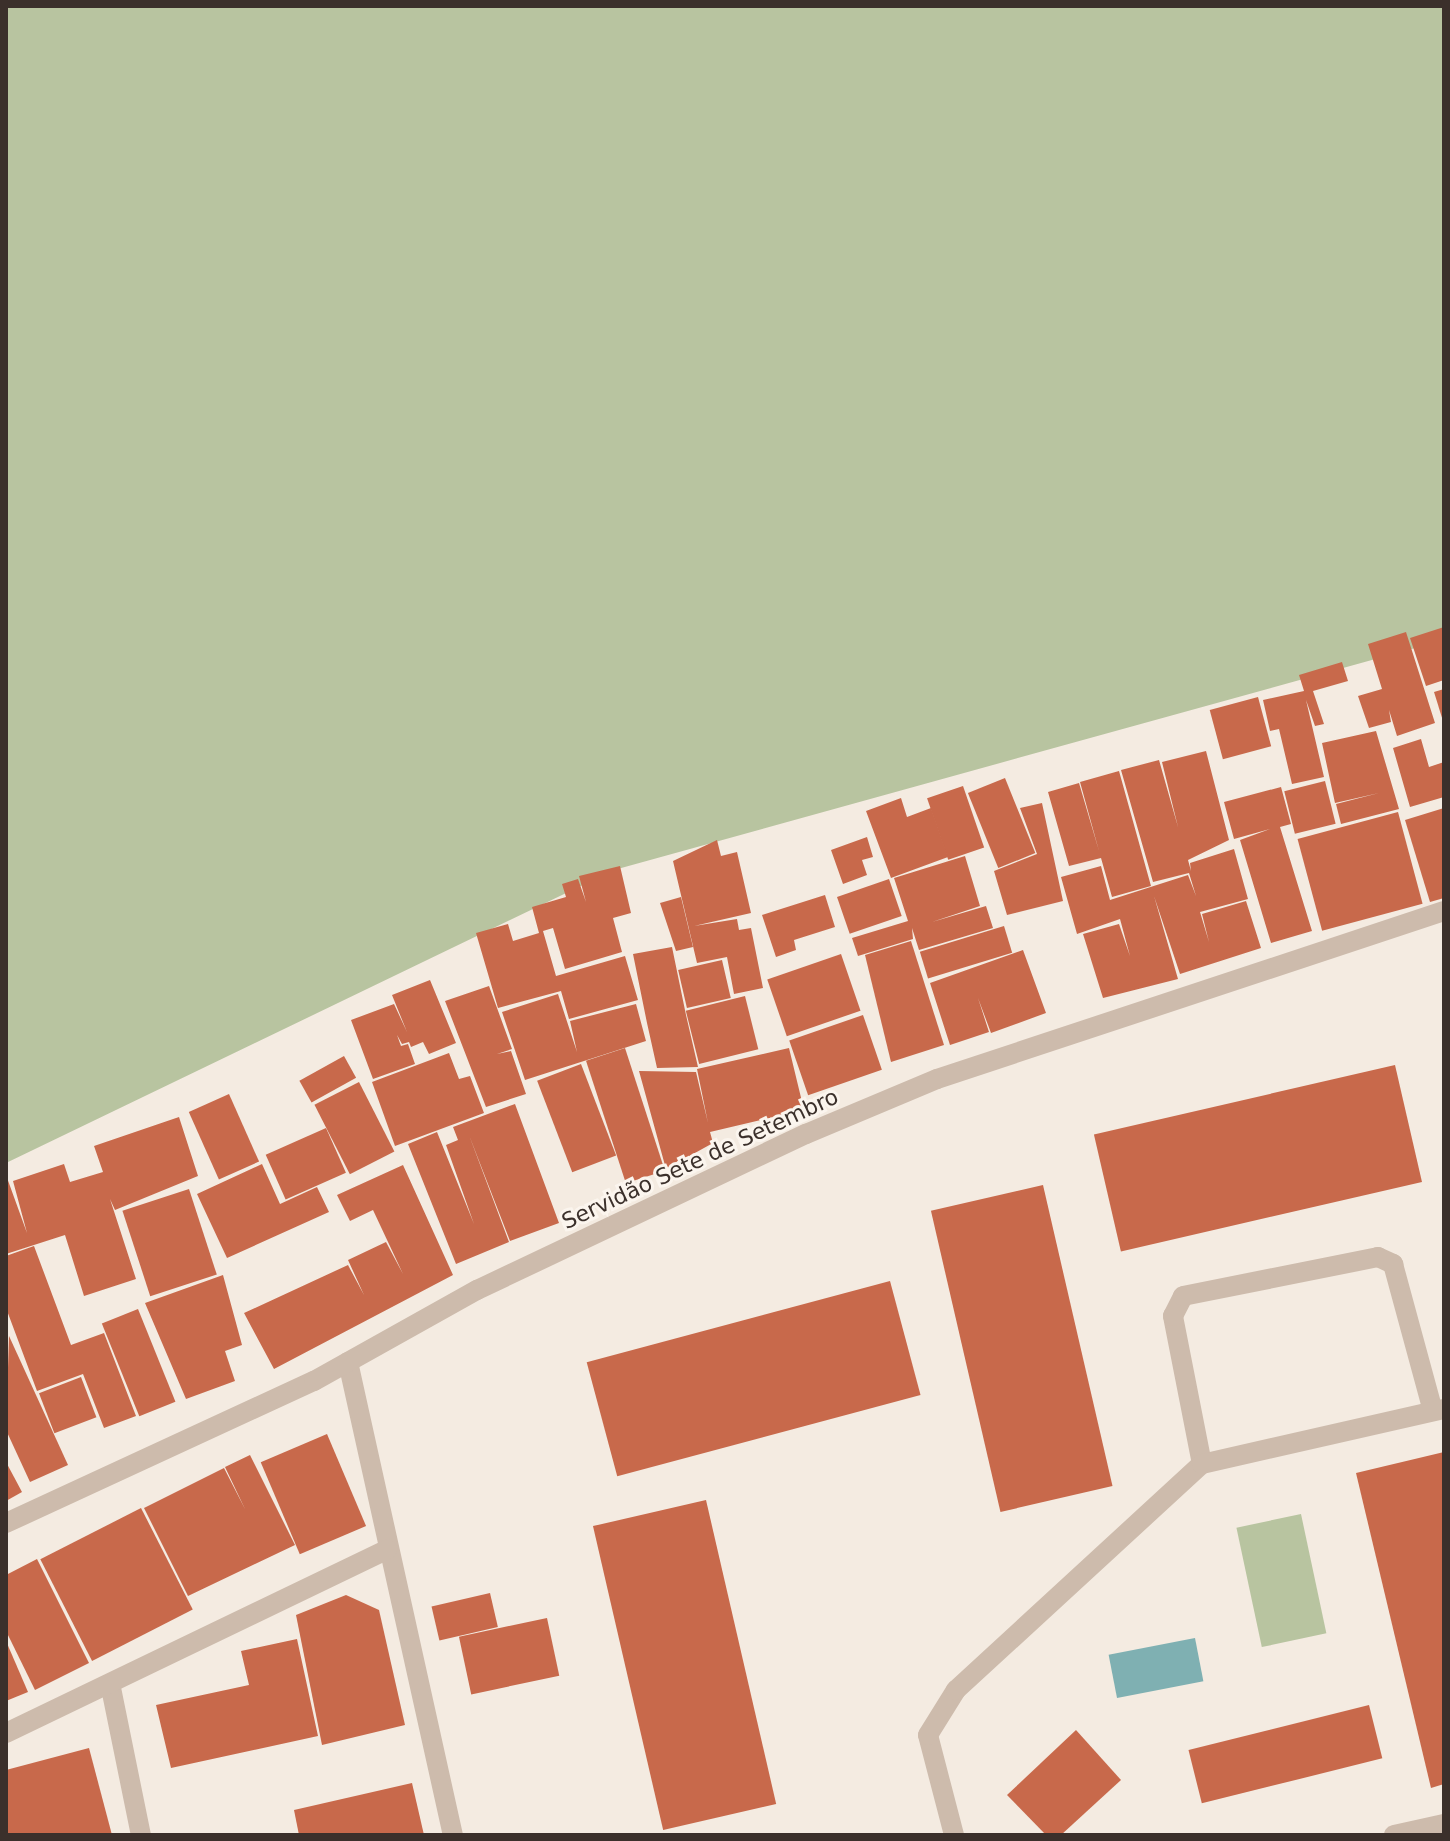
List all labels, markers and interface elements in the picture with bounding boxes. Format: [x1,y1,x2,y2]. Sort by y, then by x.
street label: Servidão Sete de Setembro [558,1083,842,1235]

